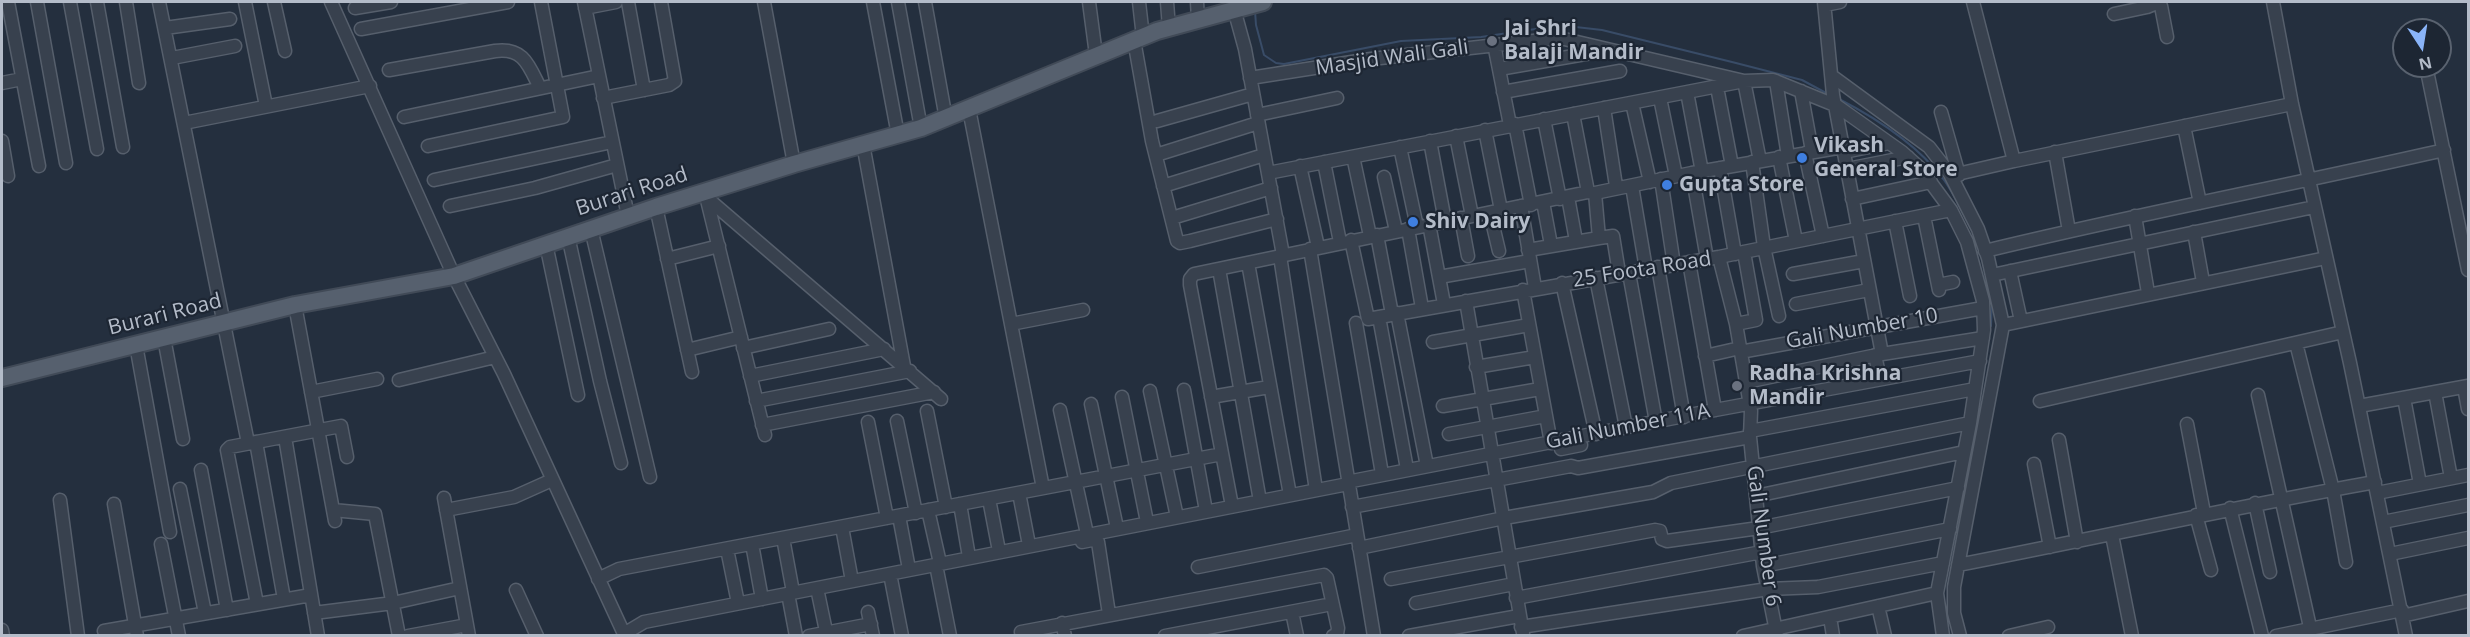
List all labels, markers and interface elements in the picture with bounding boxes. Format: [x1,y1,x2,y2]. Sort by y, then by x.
place label: Jai Shri Balaji Mandir [1504,16,1644,66]
north arrow [2392,18,2452,78]
marker: Jai Shri Balaji Mandir [1485,34,1499,48]
street label: Masjid Wali Gali [1314,35,1470,81]
text: N [2417,52,2434,76]
place label: Vikash General Store [1814,133,1958,183]
marker: Vikash General Store [1795,151,1809,165]
street label: Burari Road [573,162,691,222]
place label: Gupta Store [1679,172,1804,198]
marker: Gupta Store [1660,178,1674,192]
place label: Shiv Dairy [1425,209,1530,235]
marker: Shiv Dairy [1406,215,1420,229]
street label: 25 Foota Road [1571,247,1713,293]
street label: Burari Road [106,289,224,341]
street label: Gali Number 10 [1784,303,1940,355]
place label: Radha Krishna Mandir [1749,361,1901,411]
marker: Radha Krishna Mandir [1730,379,1744,393]
street label: Gali Number 11A [1544,399,1712,455]
street label: Gali Number 6 [1741,464,1785,608]

